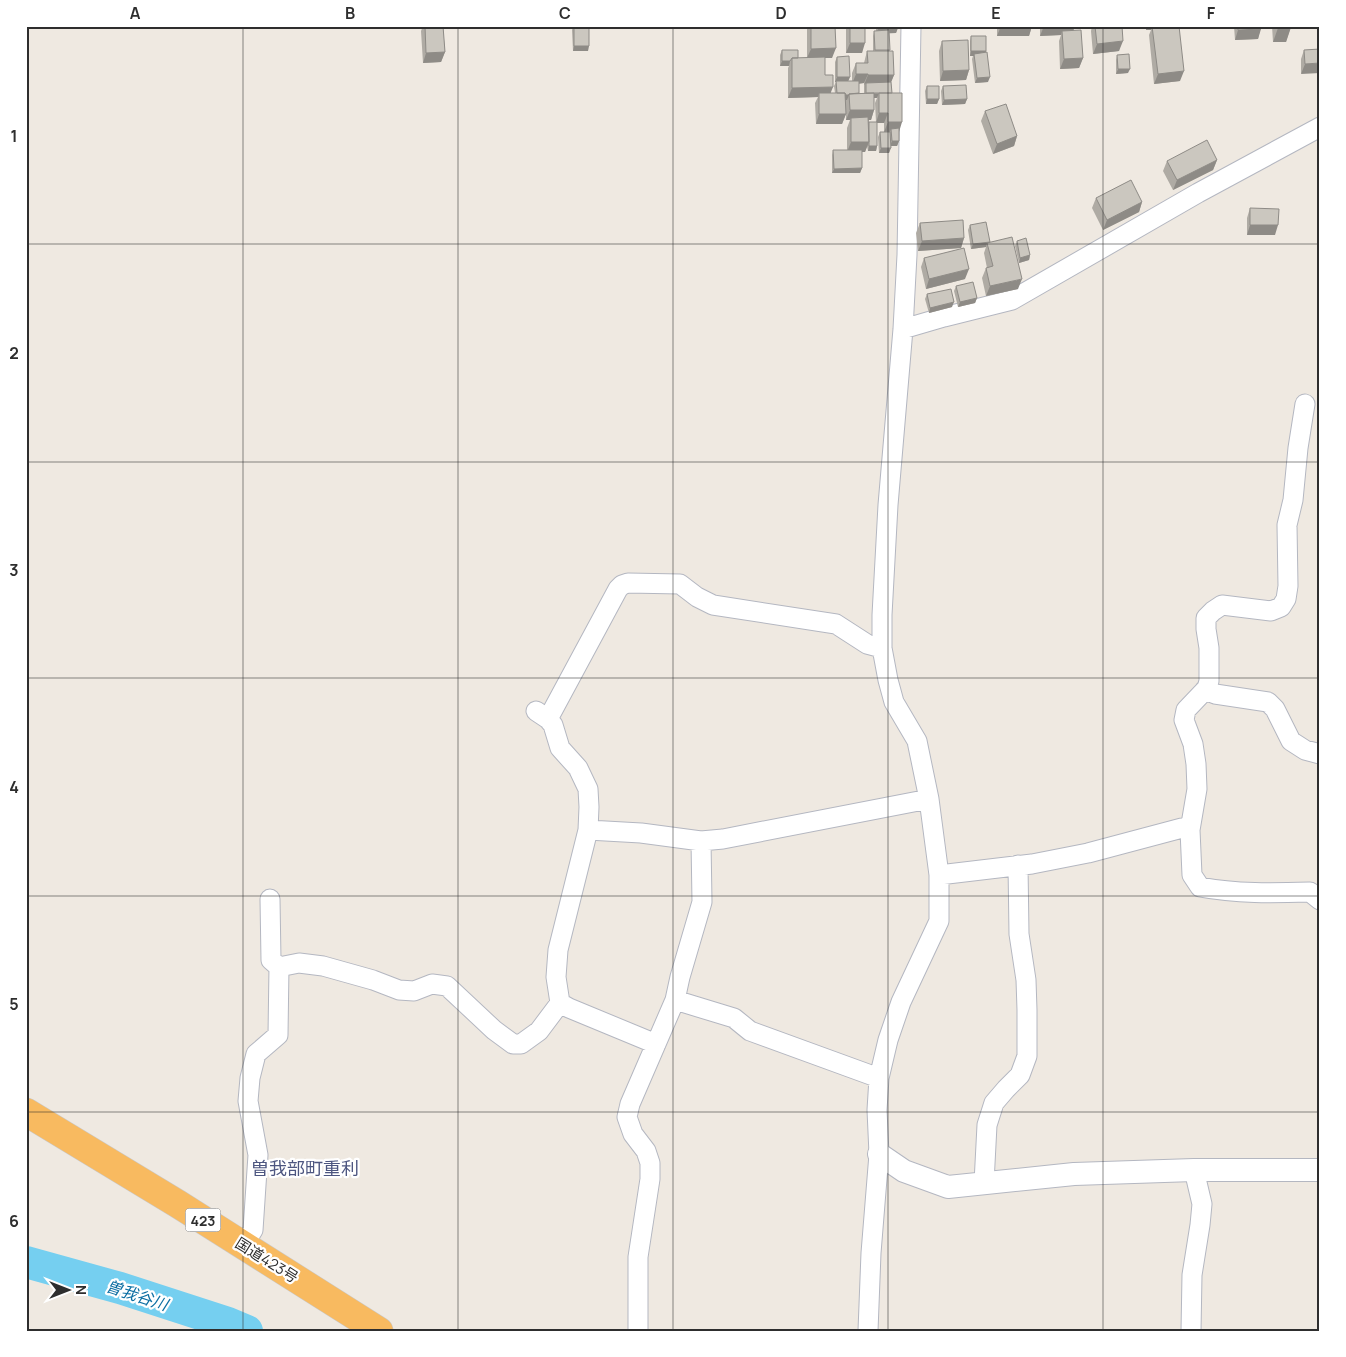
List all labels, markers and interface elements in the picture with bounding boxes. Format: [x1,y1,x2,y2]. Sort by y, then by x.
text: A [130,2,141,24]
text: B [345,2,355,24]
text: C [559,2,571,24]
text: D [775,2,787,24]
text: E [991,2,1001,24]
text: F [1207,2,1216,24]
text: 1 [10,125,18,147]
text: 2 [9,342,19,364]
text: 3 [9,559,19,581]
text: 4 [9,776,19,798]
text: 5 [9,993,19,1015]
district label: 曽我部町重利 [251,1156,359,1180]
road number: 423 [186,1208,220,1232]
text: 6 [9,1210,19,1232]
street label: 国道423号 [231,1232,303,1288]
north arrow [42,1264,92,1314]
water label: 曽我谷川 [103,1275,173,1316]
text: N [72,1285,91,1295]

